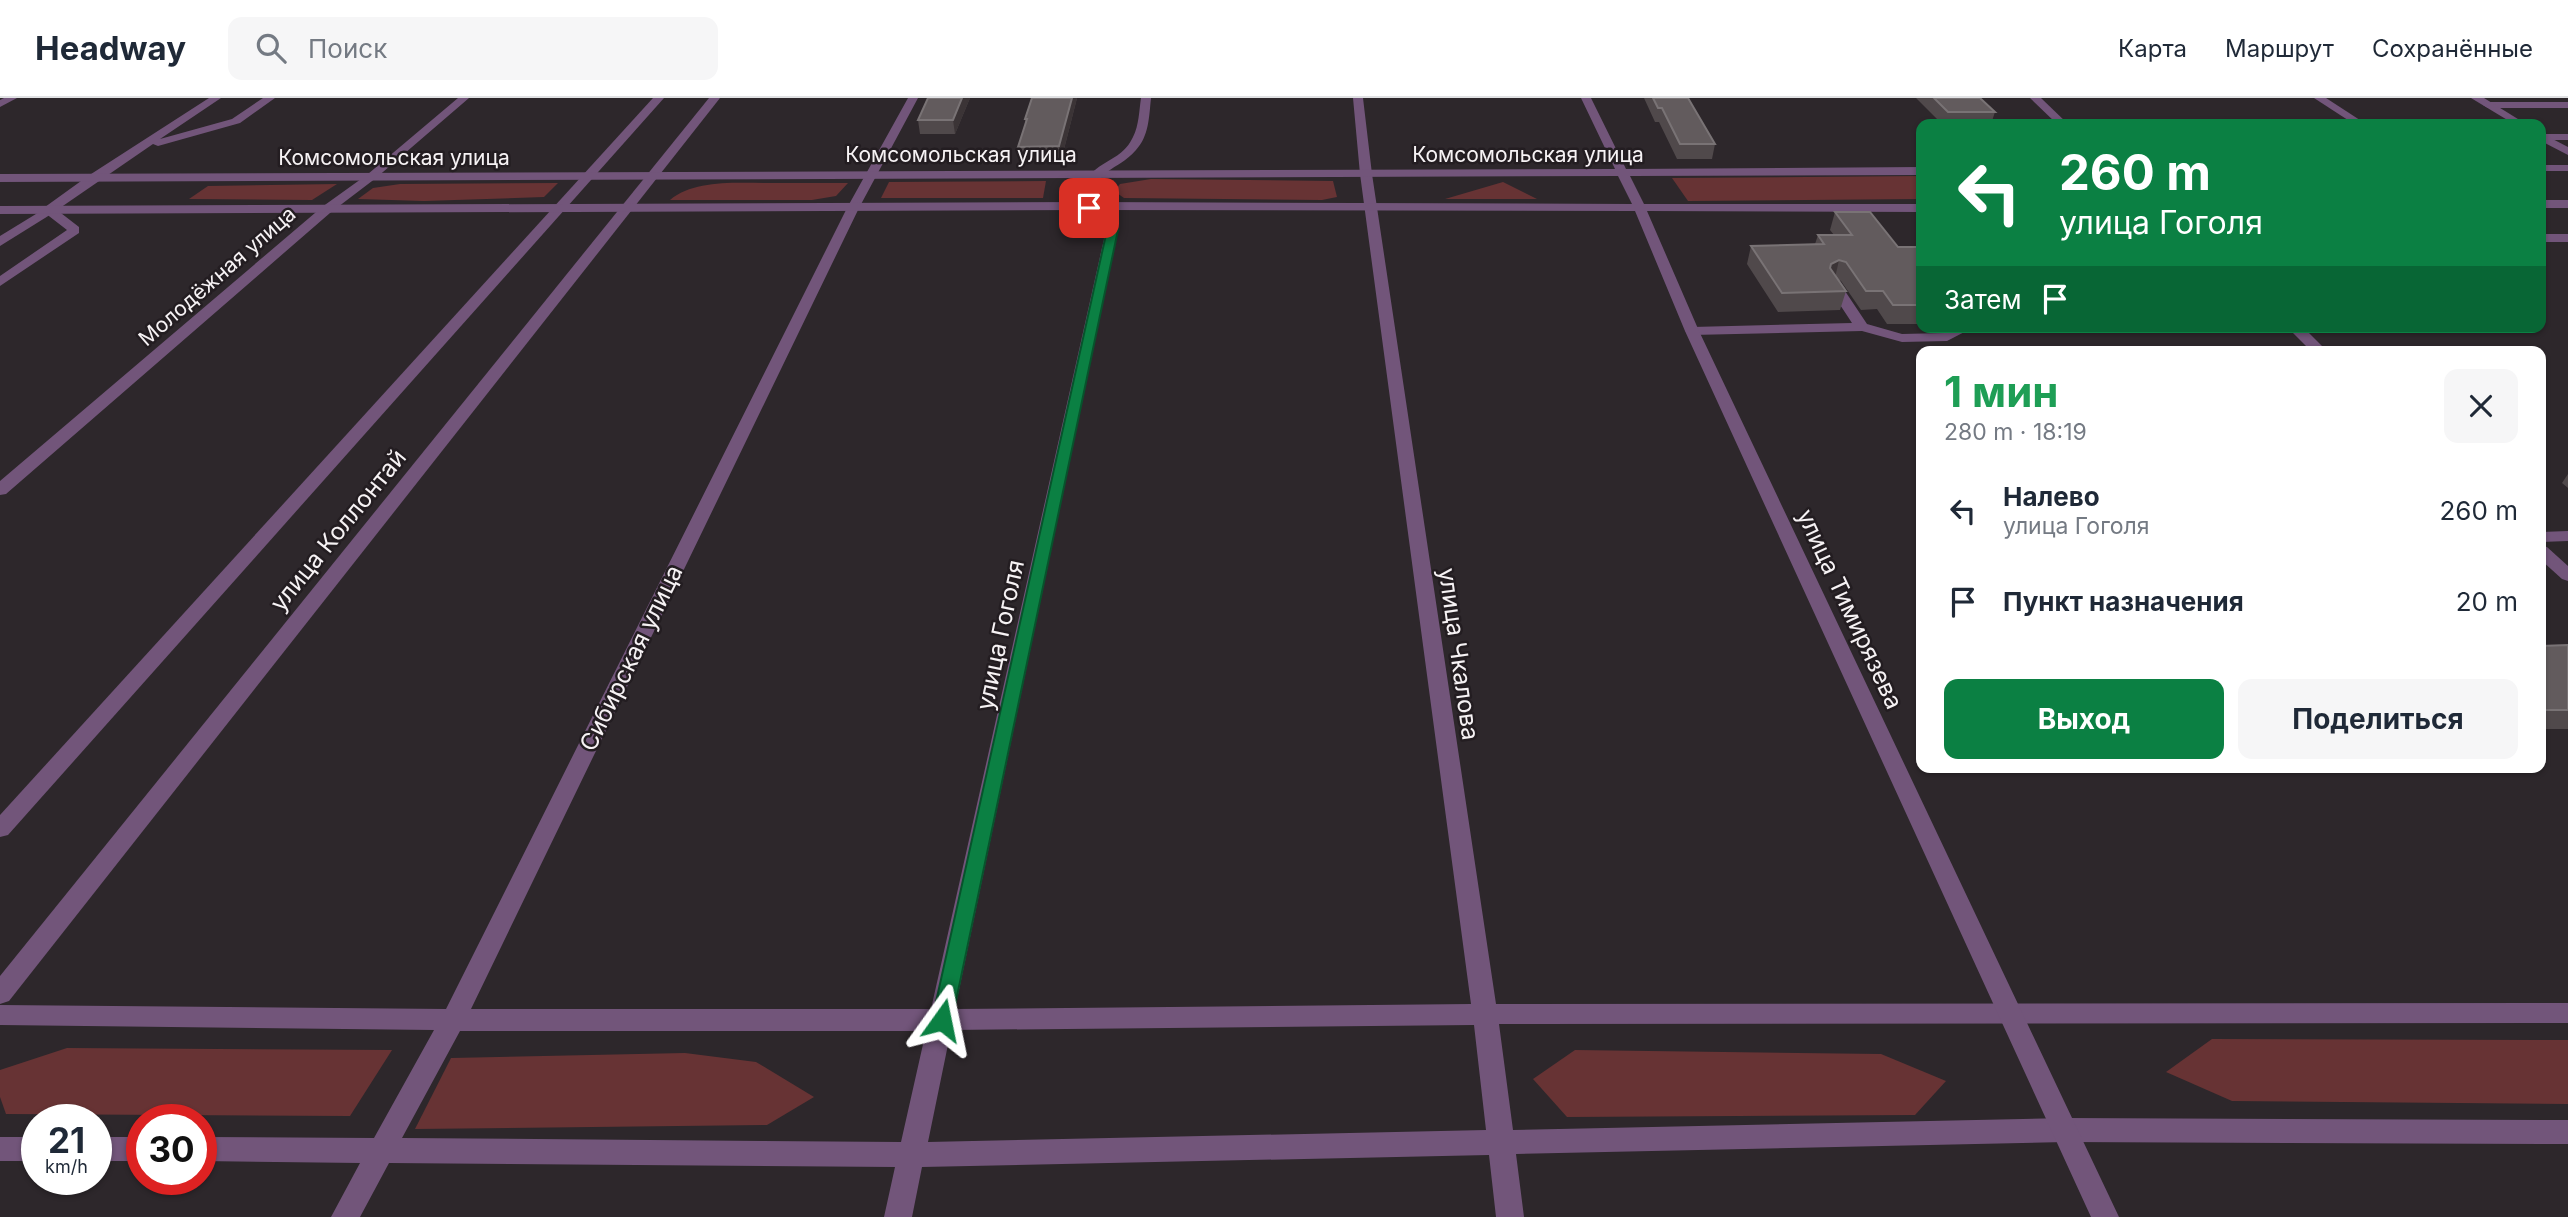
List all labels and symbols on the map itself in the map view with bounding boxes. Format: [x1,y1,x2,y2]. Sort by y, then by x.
street label: Комсомольская улица [845,142,1077,167]
street label: Комсомольская улица [1412,142,1644,167]
street label: Комсомольская улица [278,145,510,170]
pin [1059,178,1119,238]
street label: Молодёжная улица [133,201,301,351]
street label: улица Коллонтай [264,443,412,617]
street label: улица Тимирязева [1791,505,1909,713]
street label: улица Гоголя [970,557,1030,713]
street label: Сибирская улица [573,560,689,756]
street label: улица Чкалова [1433,566,1485,742]
position arrow [905,983,979,1057]
speed limit sign: 30 [126,1104,217,1195]

